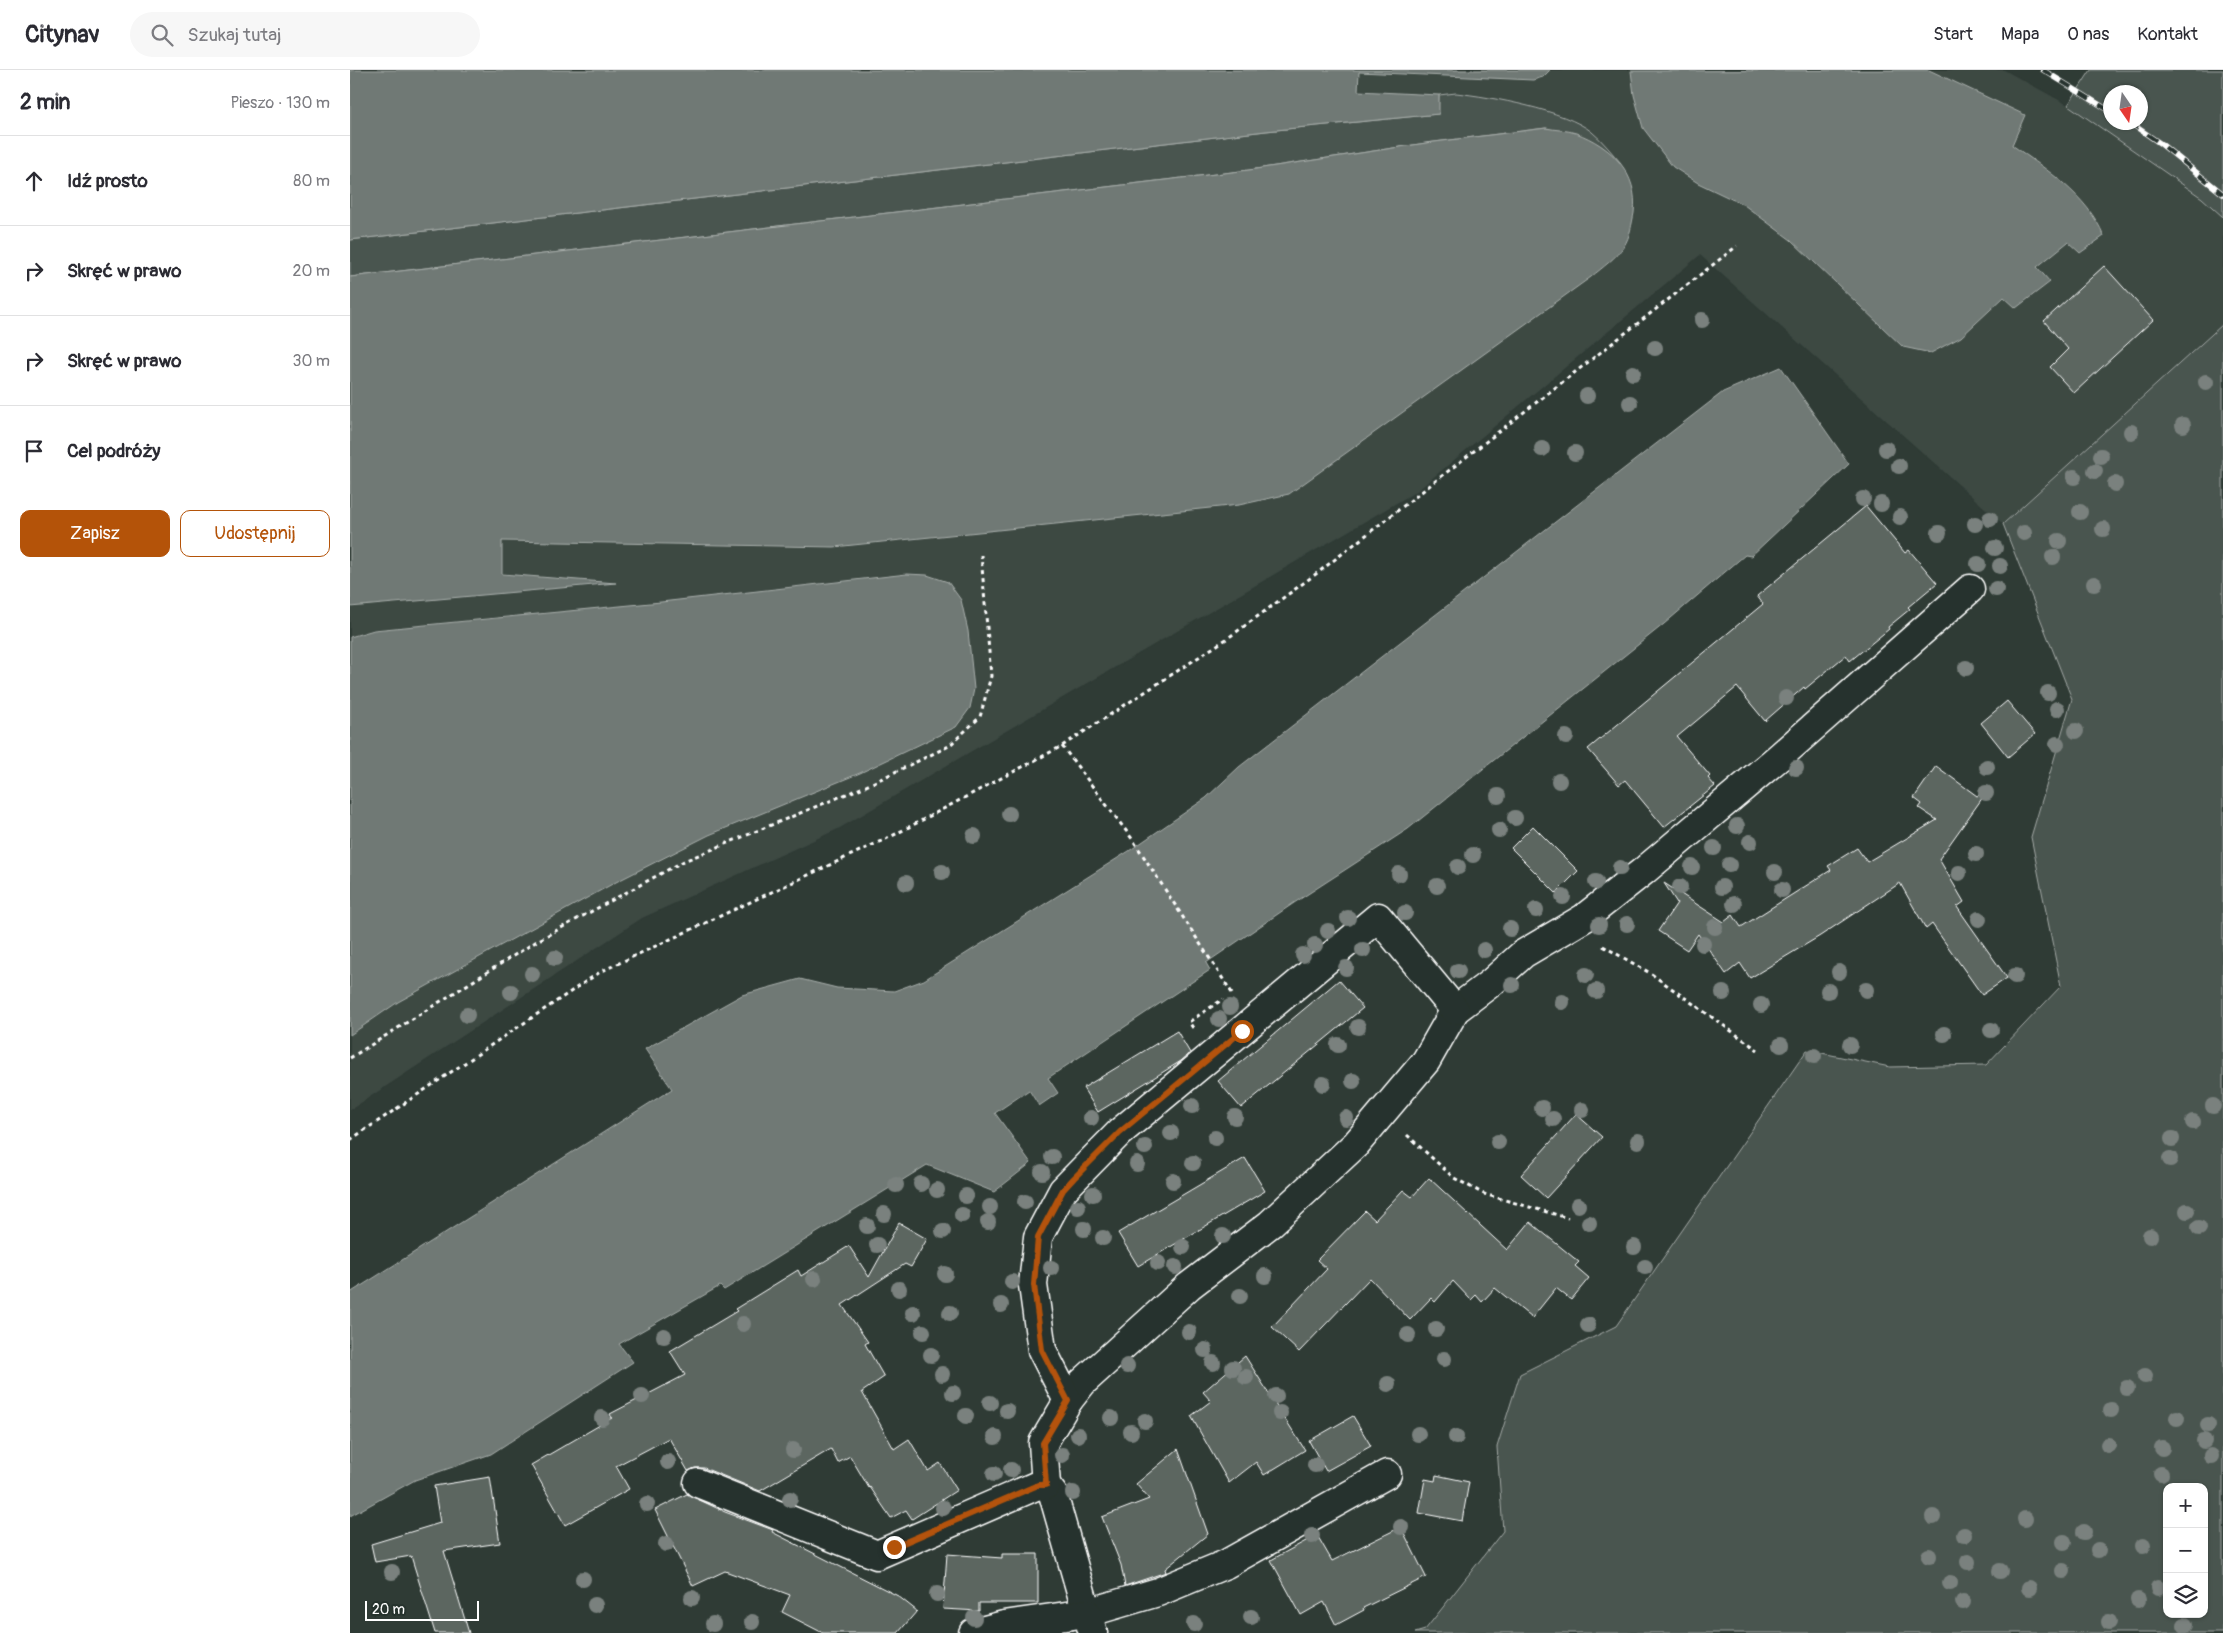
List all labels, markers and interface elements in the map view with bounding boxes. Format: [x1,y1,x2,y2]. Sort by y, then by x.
search box [130,12,480,57]
text: Citynav [25,20,100,49]
icon: search [148,21,176,49]
text: Szukaj tutaj [188,23,281,47]
text: Start [1933,23,1973,46]
text: Mapa [2001,23,2039,46]
text: O nas [2067,23,2109,46]
text: Kontakt [2137,23,2198,46]
north arrow [2103,85,2148,130]
text: 2 min [20,89,70,116]
text: Pieszo · 130 m [230,93,330,113]
icon: ahead [20,167,48,195]
text: Idź prosto [67,169,148,193]
text: 80 m [293,171,330,191]
icon: right [20,257,48,285]
text: Skręć w prawo [67,259,181,283]
text: 20 m [292,261,330,281]
icon: right [20,347,48,375]
text: Skręć w prawo [67,349,181,373]
text: 30 m [292,351,330,371]
icon: arrive [20,437,48,465]
text: Cel podróży [67,439,160,463]
button: Zapisz [20,510,170,557]
button: Udostępnij [180,510,330,557]
route start [1231,1020,1254,1043]
map controls [2163,1483,2208,1618]
button: + [2163,1483,2208,1528]
button: − [2163,1528,2208,1573]
route end [883,1536,906,1559]
button: layers [2163,1573,2208,1618]
scale bar [365,1598,479,1621]
text: 20 m [372,1601,405,1618]

